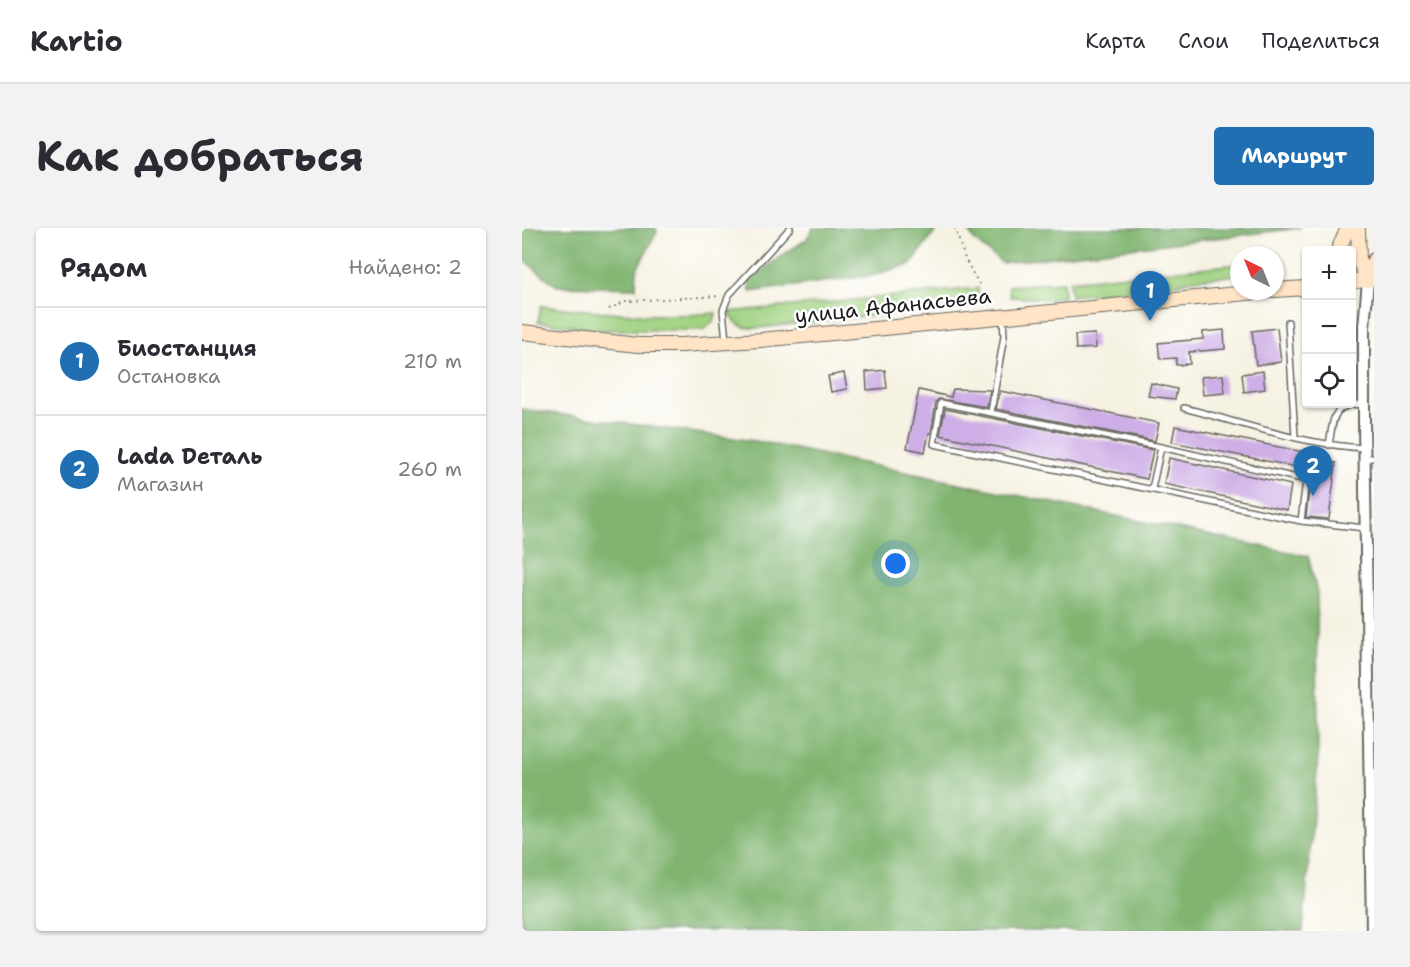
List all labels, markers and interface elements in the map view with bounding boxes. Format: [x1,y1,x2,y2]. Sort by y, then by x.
text: Kartio [30,22,123,60]
text: Карта [1085,27,1145,55]
text: Слои [1178,27,1229,55]
text: Поделиться [1262,27,1380,55]
button: Маршрут [1214,127,1374,185]
text: Как добраться [36,128,364,184]
north arrow [1230,246,1284,300]
map controls [1302,246,1356,408]
button: + [1302,246,1356,300]
text: Рядом [60,250,147,285]
text: Найдено: 2 [349,254,462,280]
pin: 1 [1130,272,1170,321]
street label: улица Афанасьева [793,282,993,330]
button: − [1302,300,1356,354]
text: Биостанция [117,334,257,363]
text: 1 [75,348,84,374]
text: 210 m [403,348,462,374]
button: locate [1302,354,1356,408]
text: Остановка [117,363,221,389]
text: Lada Dеталь [117,442,262,471]
pin: 2 [1294,446,1332,496]
text: 2 [73,456,87,482]
text: 260 m [397,456,462,482]
text: Магазин [117,471,204,497]
your location [881,549,910,578]

